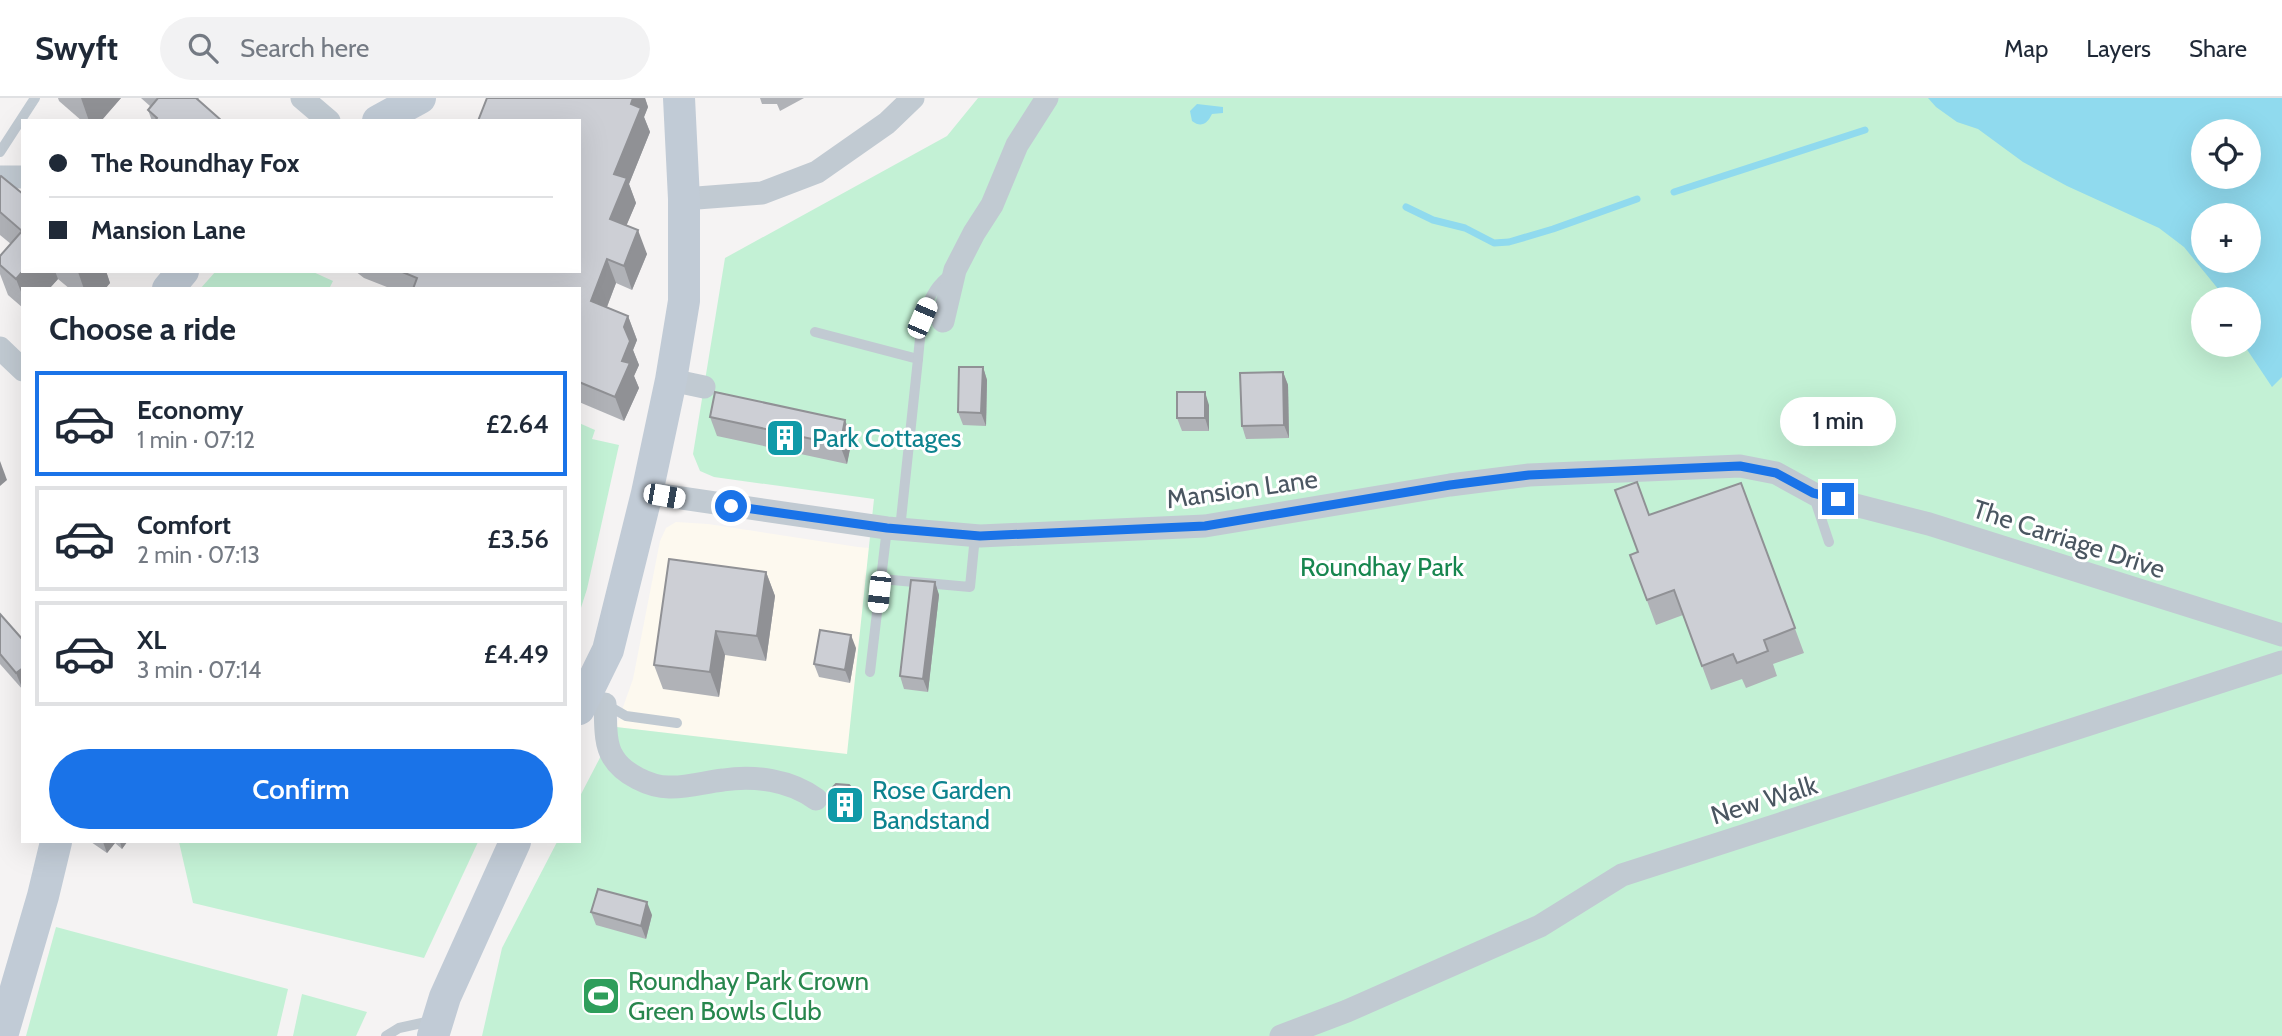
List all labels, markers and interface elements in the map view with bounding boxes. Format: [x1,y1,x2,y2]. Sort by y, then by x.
search box [160,17,650,80]
text: Swyft [35,28,118,68]
icon: search [184,29,222,67]
text: Search here [240,32,369,64]
text: Map [2004,34,2048,63]
text: Layers [2086,34,2151,63]
text: Share [2189,34,2247,63]
map controls [2191,119,2261,357]
button: locate [2191,119,2261,189]
text: The Roundhay Fox [91,147,299,179]
button: + [2191,203,2261,273]
text: Mansion Lane [91,214,246,246]
button: − [2191,287,2261,357]
car [905,295,940,341]
text: Choose a ride [49,309,236,348]
icon: car [53,392,116,455]
text: Economy [137,394,243,426]
callout: 1 min [1780,398,1896,446]
text: 1 min [1812,407,1864,435]
text: £2.64 [486,408,549,440]
building icon: Park Cottages [764,417,806,459]
place label: Park Cottages [812,422,962,454]
text: 1 min · 07:12 [137,426,255,454]
street label: Mansion Lane [1164,463,1320,515]
car [642,482,687,510]
route end [1822,483,1854,515]
route start [715,490,747,522]
street label: The Carriage Drive [1969,493,2169,585]
icon: car [53,507,116,570]
text: Comfort [137,509,231,541]
text: £3.56 [487,523,549,555]
text: 2 min · 07:13 [137,541,260,569]
park label: Roundhay Park [1300,551,1464,583]
car [867,570,892,614]
icon: car [53,622,116,685]
text: XL [137,624,166,656]
text: £4.49 [484,638,549,670]
text: 3 min · 07:14 [137,656,261,684]
button: Confirm [49,749,553,829]
street label: New Walk [1707,769,1821,831]
place label: Rose Garden Bandstand [872,774,1012,836]
building icon: Rose Garden Bandstand [824,784,866,826]
place label: Roundhay Park Crown Green Bowls Club [628,965,869,1027]
sports icon: Roundhay Park Crown Green Bowls Club [580,975,622,1017]

